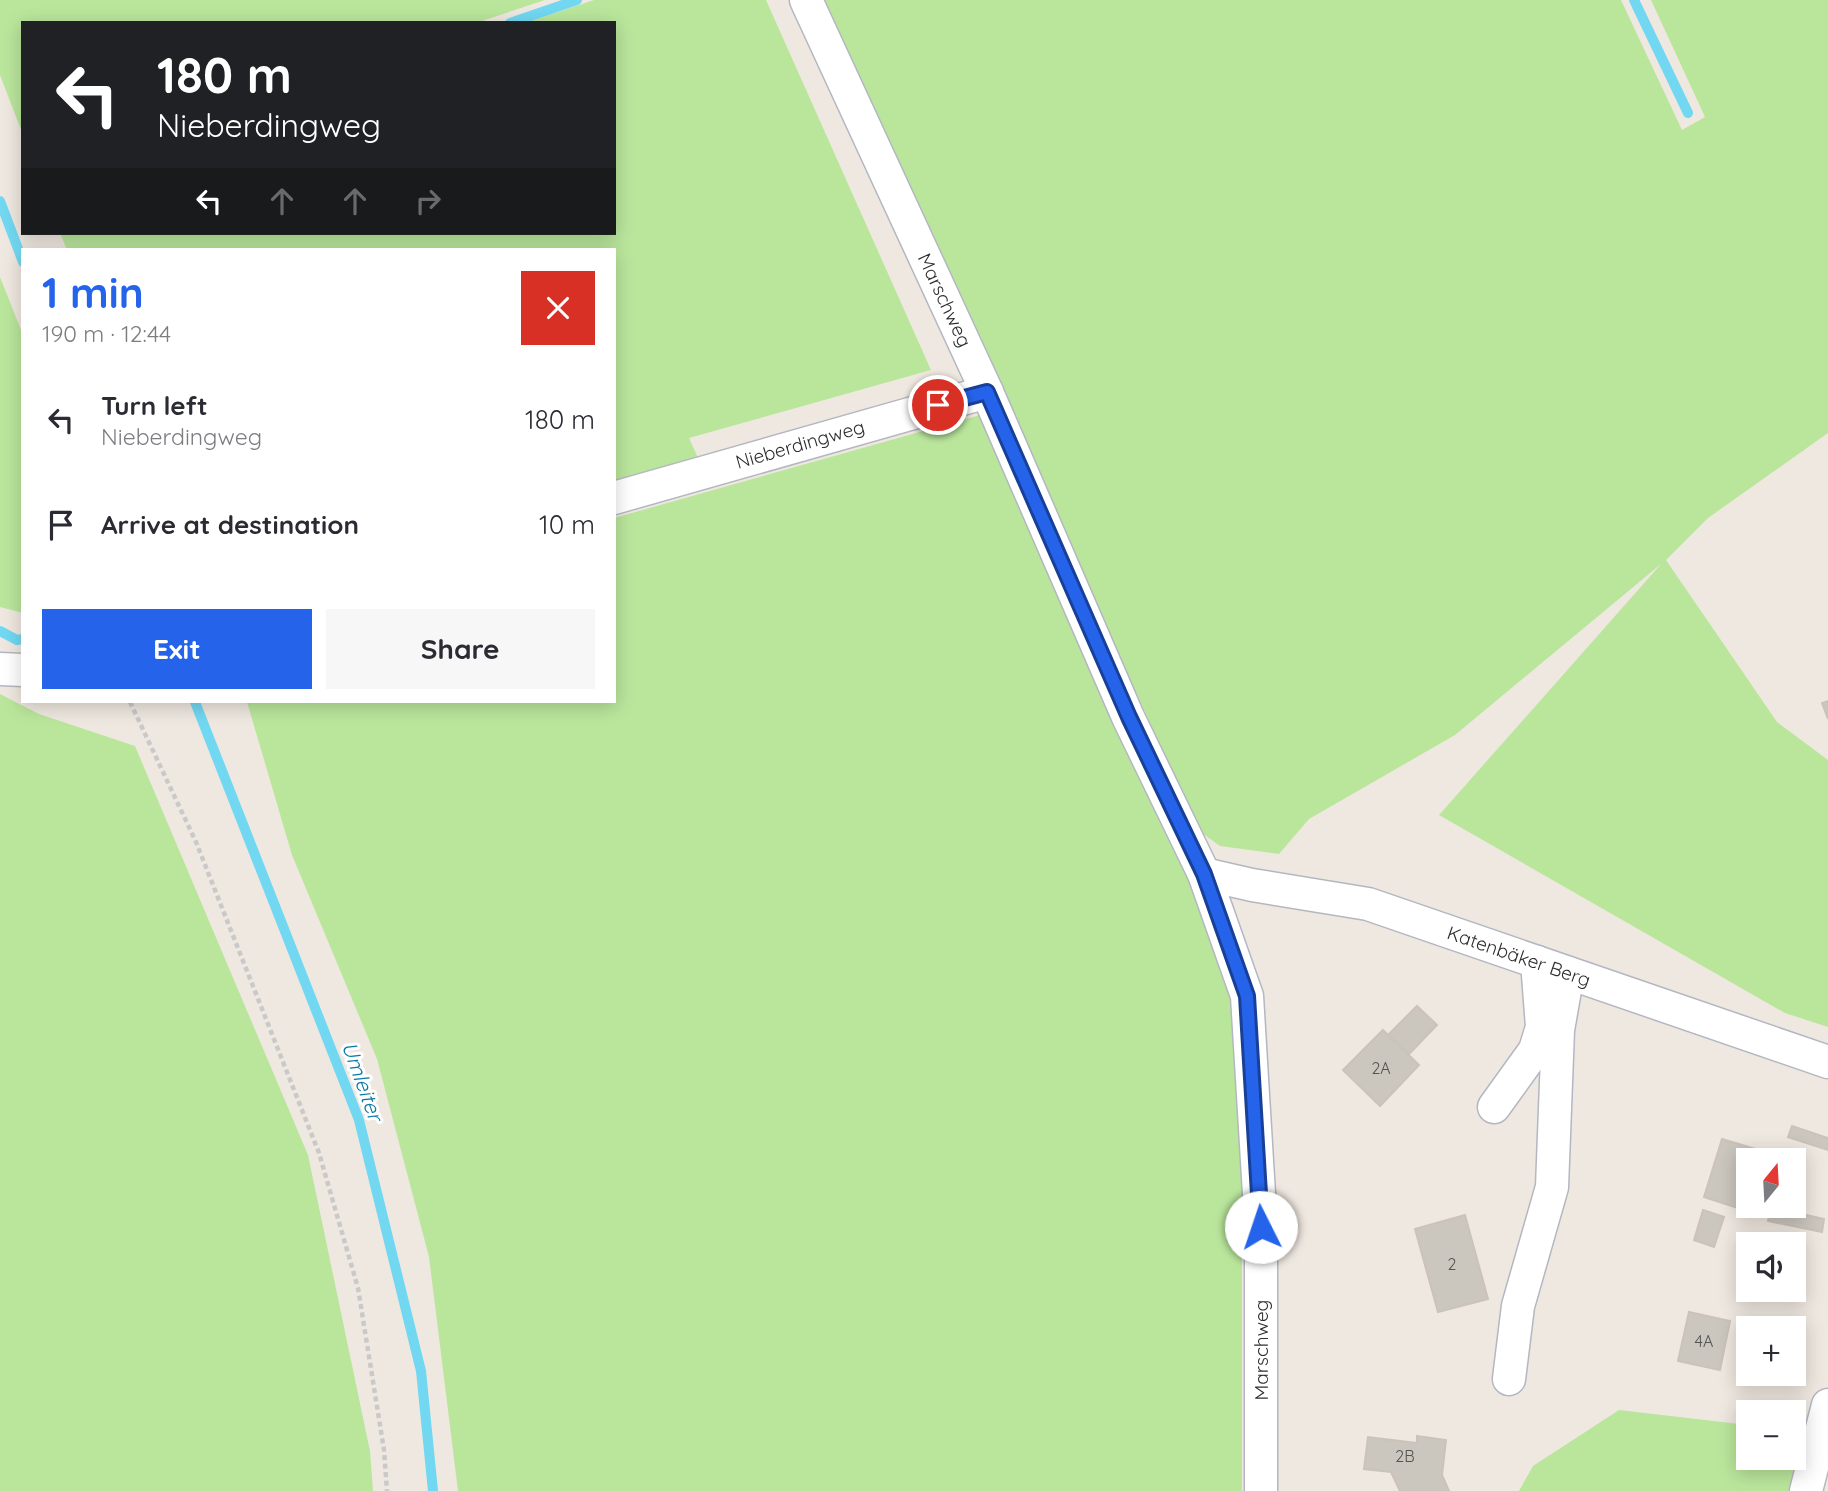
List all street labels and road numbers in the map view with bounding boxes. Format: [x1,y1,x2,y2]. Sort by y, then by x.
street label: Marschweg [913,249,977,351]
street label: Nieberdingweg [733,414,867,474]
street label: Katenbäker Berg [1444,920,1594,992]
street label: Marschweg [1249,1300,1273,1400]

